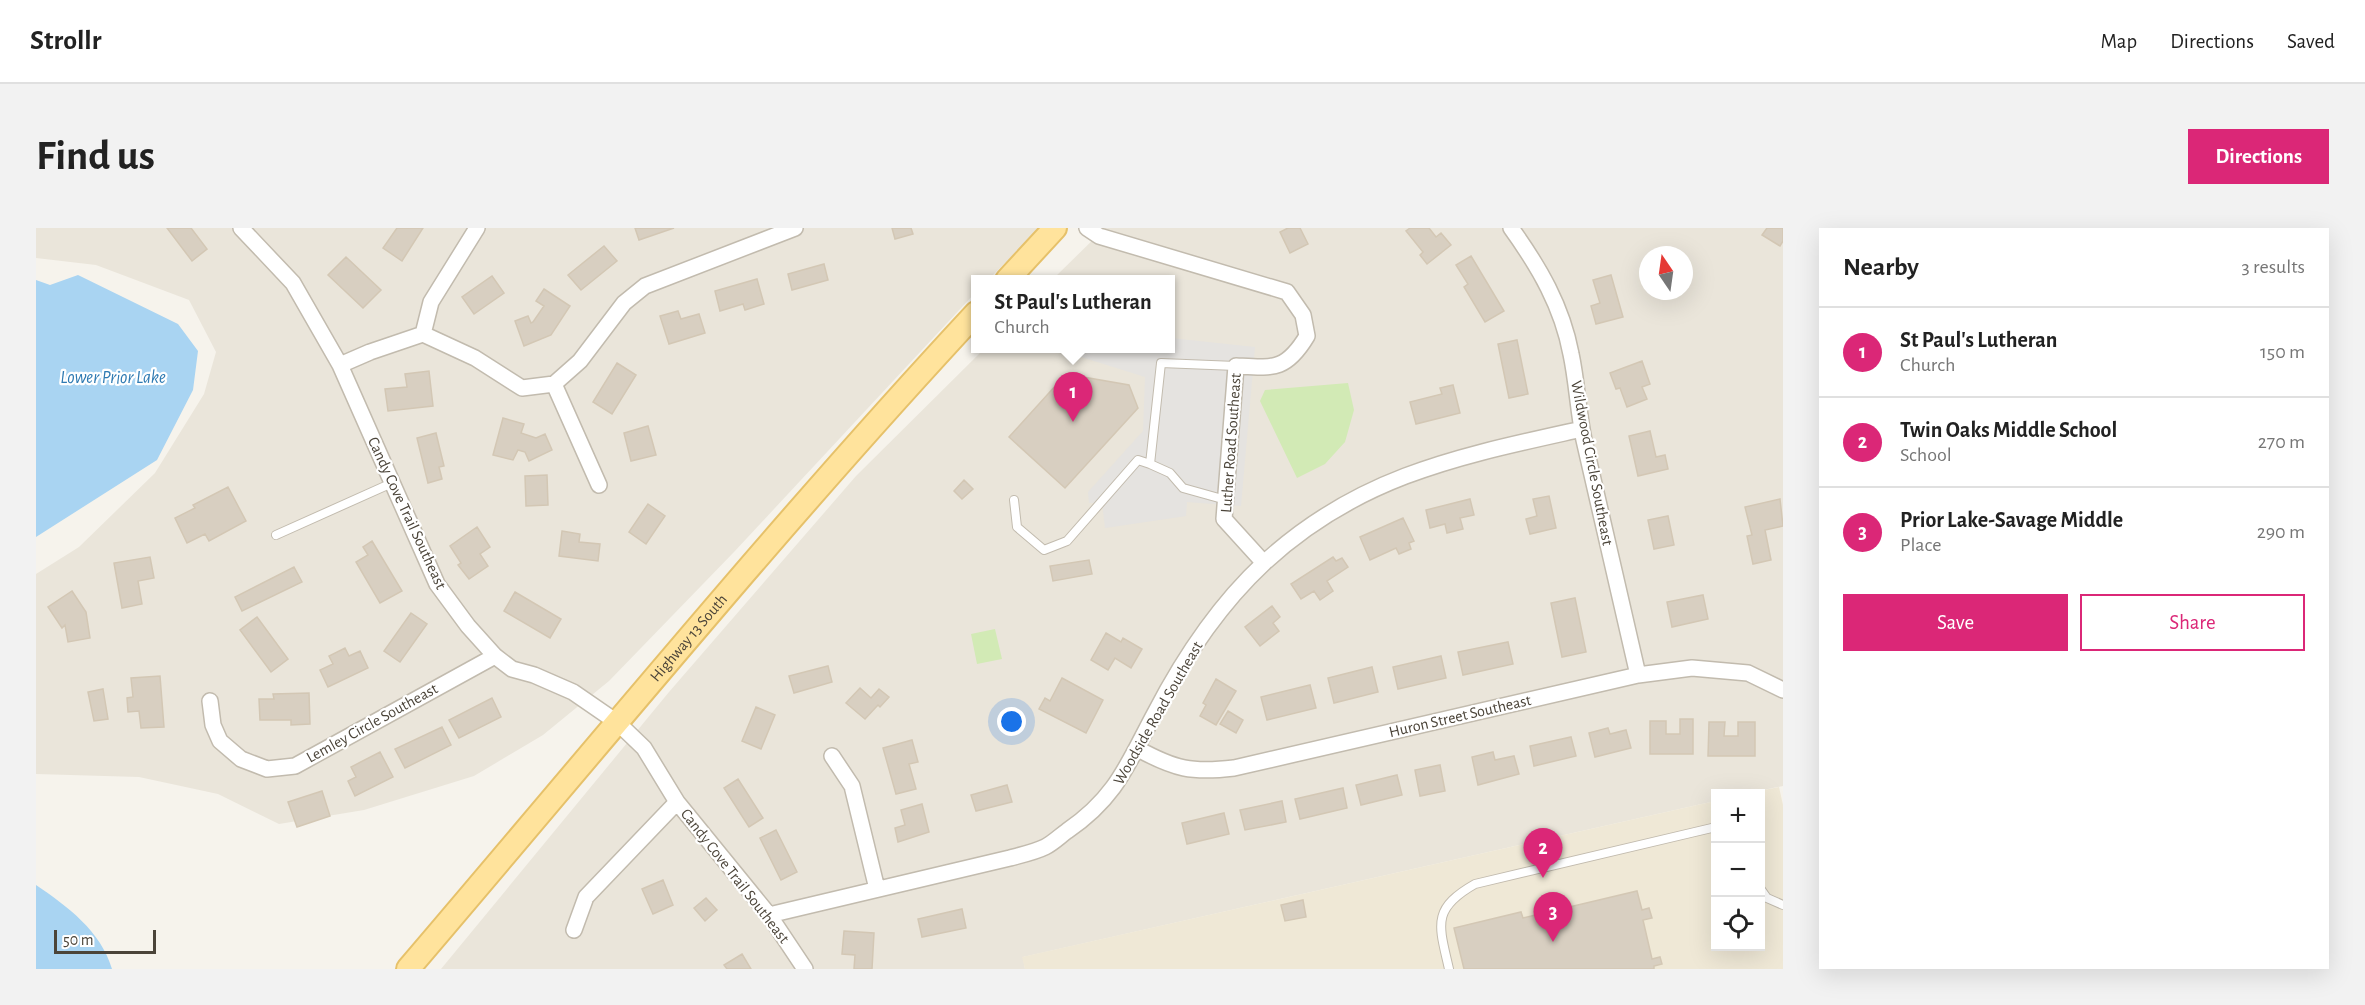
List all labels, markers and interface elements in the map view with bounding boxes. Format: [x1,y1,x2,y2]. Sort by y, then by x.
text: Strollr [30,27,101,55]
text: Map [2101,31,2137,52]
text: Directions [2170,31,2254,52]
text: Saved [2287,31,2335,52]
button: Directions [2188,129,2329,184]
text: Find us [36,135,155,177]
north arrow [1639,246,1693,300]
text: Nearby [1843,254,1919,280]
text: 3 results [2241,257,2305,277]
popup [971,275,1175,353]
text: St Paul's Lutheran [994,291,1152,313]
text: Church [994,317,1050,337]
text: St Paul's Lutheran [1900,329,2057,351]
text: 1 [1859,342,1866,362]
text: 150 m [2260,342,2305,362]
text: Church [1900,355,1955,375]
water label: Lower Prior Lake [60,369,166,387]
pin: 1 [1054,372,1092,422]
street label: Luther Road Southeast [1218,372,1244,514]
street label: Wildwood Circle Southeast [1568,379,1616,547]
text: Twin Oaks Middle School [1900,419,2117,441]
text: 2 [1858,432,1867,452]
text: 270 m [2258,432,2305,452]
street label: Candy Cove Trail Southeast [364,434,449,592]
text: School [1900,445,1952,465]
text: Prior Lake-Savage Middle [1900,509,2123,531]
text: 3 [1858,522,1867,542]
text: 290 m [2257,522,2305,542]
text: Place [1900,535,1941,555]
street label: Highway 13 South [647,591,730,685]
button: Save [1843,594,2068,651]
button: Share [2080,594,2305,651]
street label: Woodside Road Southeast [1110,639,1206,787]
street label: Lemley Circle Southeast [304,680,441,767]
street label: Huron Street Southeast [1387,692,1533,740]
your location [997,707,1026,736]
map controls [1711,789,1765,951]
button: + [1711,789,1765,843]
street label: Candy Cove Trail Southeast [677,806,792,947]
pin: 2 [1524,828,1562,878]
button: − [1711,843,1765,897]
pin: 3 [1534,892,1573,942]
button: locate [1711,897,1765,951]
scale bar [54,927,156,954]
text: 50 m [63,932,94,948]

